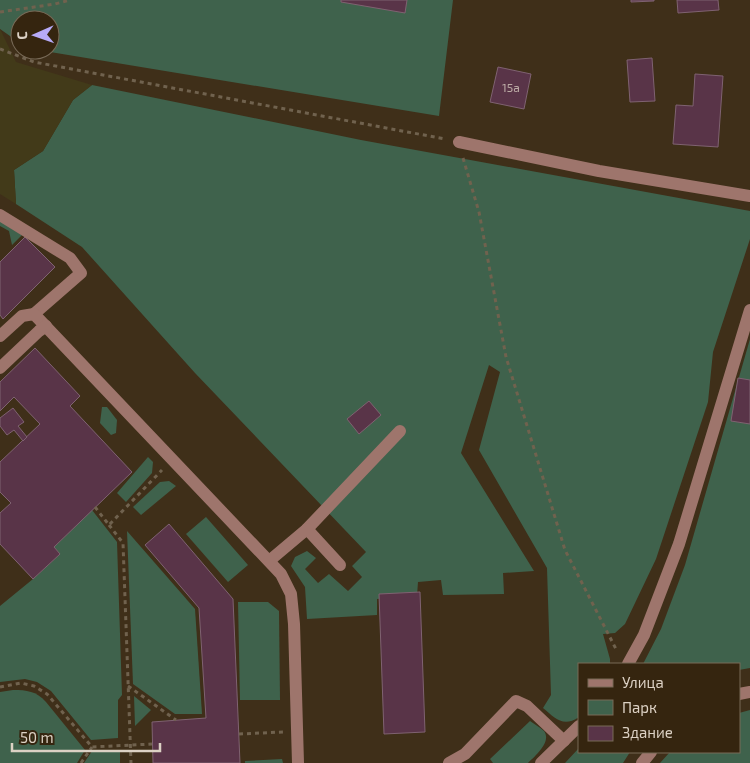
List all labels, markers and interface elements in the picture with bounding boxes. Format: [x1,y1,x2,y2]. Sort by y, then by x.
north arrow [10,10,60,60]
text: С [13,31,30,40]
house number: 15а [502,80,520,94]
legend [578,663,740,753]
text: Улица [622,673,664,691]
text: Парк [622,698,657,716]
scale bar [12,720,160,752]
text: Здание [622,723,673,741]
text: 50 m [20,728,54,746]

